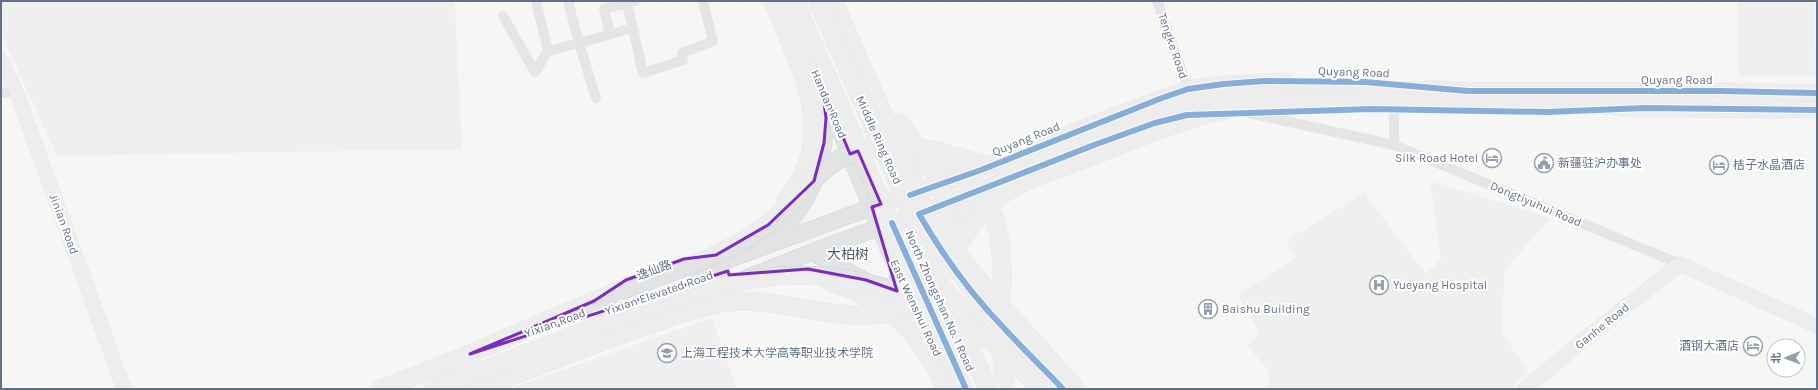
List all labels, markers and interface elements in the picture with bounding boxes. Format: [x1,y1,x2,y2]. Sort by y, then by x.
street label: Tengke Road [1155,11,1191,81]
street label: Quyang Road [1318,64,1390,80]
street label: Handan Road [808,68,850,140]
street label: Quyang Road [1641,73,1713,87]
street label: Middle Ring Road [853,93,905,187]
street label: Quyang Road [990,119,1062,159]
hotel icon: Silk Road Hotel [1481,147,1503,169]
place label: Silk Road Hotel [1395,151,1478,165]
public building icon: 新疆驻沪办事处 [1533,152,1555,174]
hotel icon: 桔子水晶酒店 [1708,154,1730,176]
place label: 新疆驻沪办事处 [1558,156,1642,170]
place label: 桔子水晶酒店 [1733,158,1805,172]
street label: Dongtiyuhui Road [1488,178,1584,230]
street label: Jinian Road [47,192,81,256]
street label: North Zhongshan No. 1 Road [902,228,978,374]
district label: 大柏树 [827,246,869,263]
street label: 逸仙路 [635,257,673,283]
street label: East Wenshui Road [887,257,945,359]
street label: Yixian Elevated Road [603,268,715,318]
hospital icon: Yueyang Hospital [1368,274,1390,296]
place label: Yueyang Hospital [1393,278,1487,292]
building icon: Baishu Building [1197,298,1219,320]
street label: Ganhe Road [1572,300,1632,352]
place label: Baishu Building [1222,302,1310,316]
street label: Yixian Road [522,305,588,341]
hotel icon: 酒钢大酒店 [1742,335,1764,357]
north arrow [1766,338,1806,378]
place label: 酒钢大酒店 [1679,339,1739,353]
school or university icon: 上海工程技术大学高等职业技术学院 [656,342,678,364]
place label: 上海工程技术大学高等职业技术学院 [681,346,873,360]
text: 北 [1770,353,1783,364]

